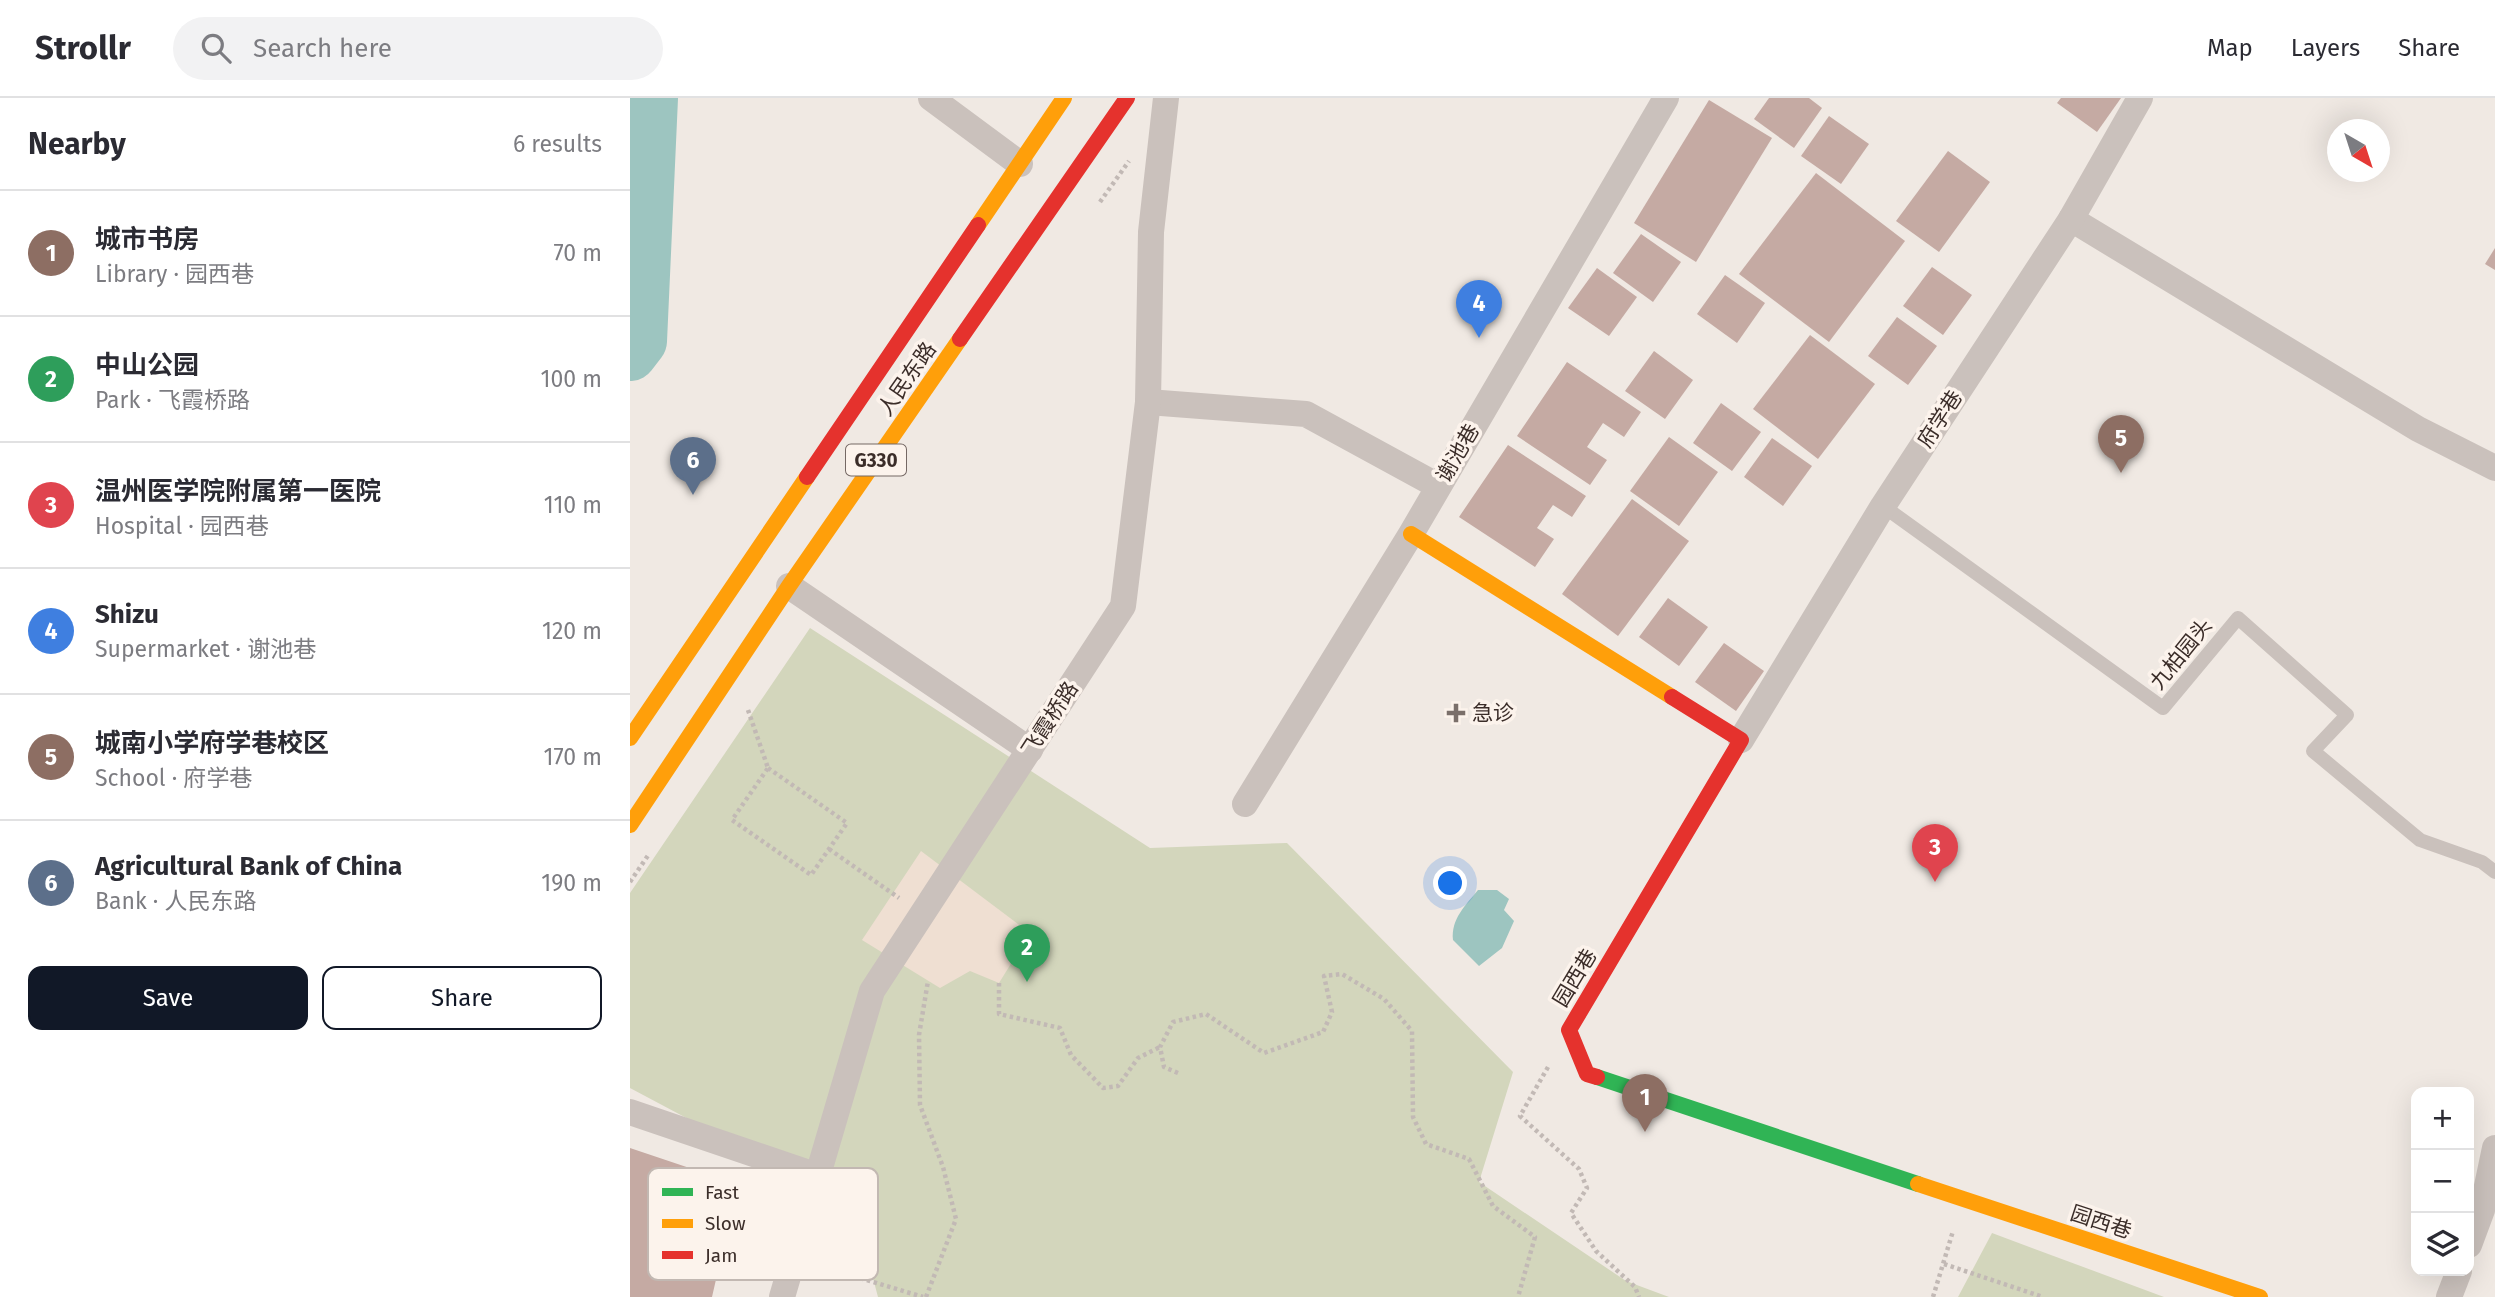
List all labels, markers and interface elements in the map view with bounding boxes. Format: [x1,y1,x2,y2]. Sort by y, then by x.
search box [173,17,663,80]
text: Strollr [35,28,131,68]
icon: search [197,29,235,67]
text: Search here [253,33,392,64]
text: Map [2207,34,2253,62]
text: Layers [2291,34,2360,62]
text: Share [2398,34,2460,62]
north arrow [2327,119,2390,182]
text: Nearby [28,126,126,162]
text: 6 results [513,130,602,158]
text: 城市书房 [95,224,199,255]
text: 1 [46,239,56,267]
text: 70 m [553,239,602,267]
text: Library · 园西巷 [95,260,254,288]
pin: 4 [1456,280,1502,338]
street label: 人民东路 [872,337,942,421]
text: 中山公园 [95,350,199,381]
text: 2 [45,365,57,393]
text: 100 m [541,365,602,393]
text: Park · 飞霞桥路 [95,386,250,414]
street label: 府学巷 [1912,386,1968,452]
pin: 5 [2098,415,2144,473]
street label: 谢池巷 [1431,419,1485,487]
pin: 6 [670,437,716,495]
road number: G330 [846,444,906,476]
text: 温州医学院附属第一医院 [95,476,381,507]
text: 3 [45,491,57,519]
text: 110 m [544,491,602,519]
text: Hospital · 园西巷 [95,512,269,540]
text: Shizu [95,599,159,630]
street label: 九柏园头 [2144,613,2218,695]
text: 4 [45,617,58,645]
text: 120 m [542,617,602,645]
text: Supermarket · 谢池巷 [95,635,316,663]
street label: 飞霞桥路 [1016,677,1084,761]
place label: 急诊 [1472,700,1514,726]
marker: 急诊 [1446,703,1466,723]
text: 城南小学府学巷校区 [95,728,329,759]
text: 5 [45,743,57,771]
text: 170 m [543,743,602,771]
text: School · 府学巷 [95,764,252,792]
pin: 3 [1912,824,1958,882]
text: Agricultural Bank of China [95,851,402,882]
your location [1433,866,1467,900]
text: 6 [45,869,57,897]
text: 190 m [541,869,602,897]
text: Bank · 人民东路 [95,887,256,915]
pin: 2 [1004,924,1050,982]
street label: 园西巷 [1548,944,1602,1012]
button: Save [28,966,308,1030]
button: Share [322,966,602,1030]
pin: 1 [1622,1074,1668,1132]
map controls [2411,1087,2474,1276]
button: + [2411,1087,2474,1150]
button: − [2411,1150,2474,1213]
legend [648,1168,878,1280]
text: Fast [705,1181,739,1204]
street label: 园西巷 [2067,1200,2135,1244]
text: Slow [705,1212,746,1235]
button: layers [2411,1213,2474,1276]
text: Jam [705,1244,737,1267]

